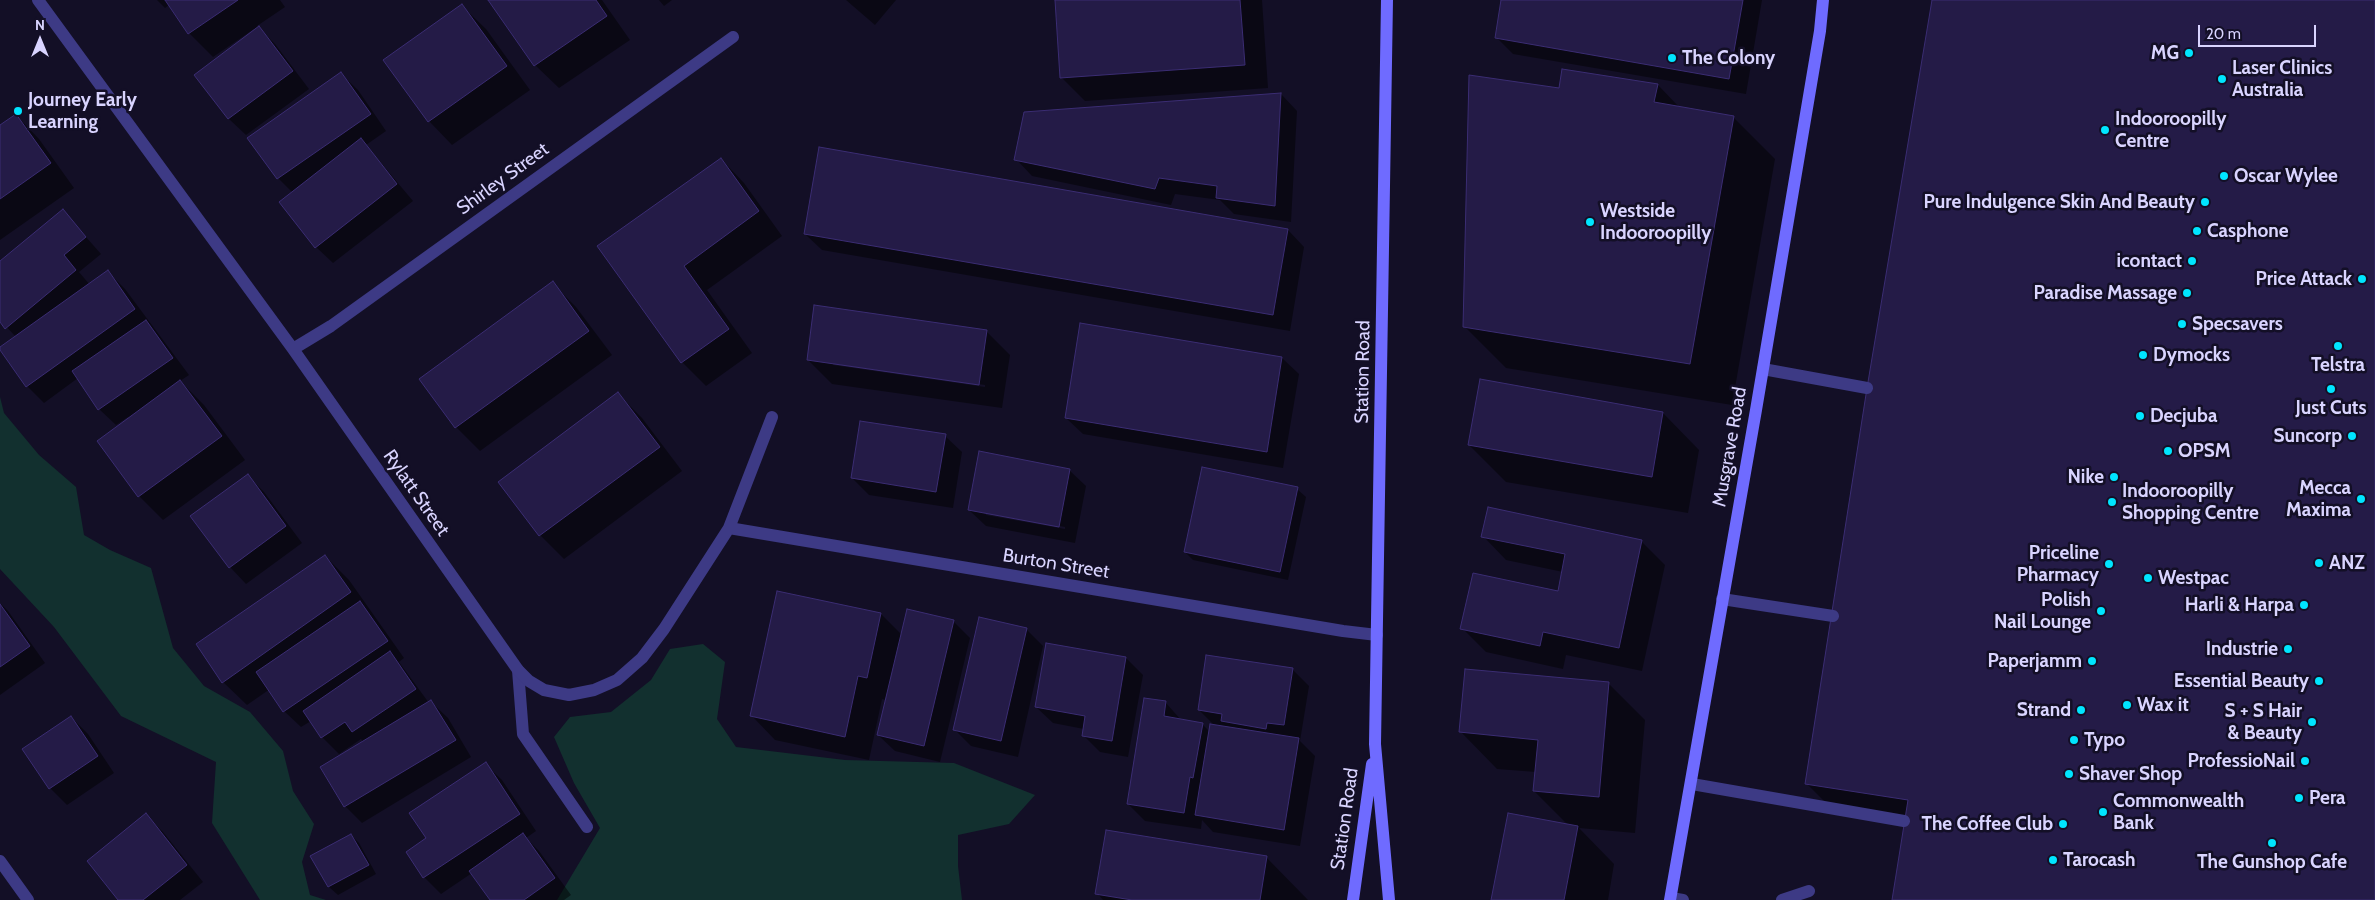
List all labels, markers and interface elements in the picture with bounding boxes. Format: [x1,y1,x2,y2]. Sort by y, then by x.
north arrow [15,15,65,65]
scale bar [2200,15,2318,47]
text: N [35,16,45,34]
text: 20 m [2206,25,2241,43]
place label: MG [2151,42,2179,64]
place label: The Colony [1682,47,1775,69]
marker: MG [2183,47,2195,59]
marker: The Colony [1666,52,1678,64]
place label: Laser Clinics Australia [2232,57,2332,101]
marker: Laser Clinics Australia [2216,73,2228,85]
place label: Journey Early Learning [28,89,137,133]
marker: Journey Early Learning [12,105,24,117]
place label: Indooroopilly Centre [2115,108,2226,152]
marker: Indooroopilly Centre [2099,124,2111,136]
street label: Shirley Street [453,138,553,220]
place label: Oscar Wylee [2234,165,2338,187]
marker: Oscar Wylee [2218,170,2230,182]
place label: Pure Indulgence Skin And Beauty [1924,191,2195,213]
marker: Pure Indulgence Skin And Beauty [2199,196,2211,208]
place label: Westside Indooroopilly [1600,200,1711,244]
marker: Westside Indooroopilly [1584,216,1596,228]
place label: Casphone [2207,220,2289,242]
marker: Casphone [2191,225,2203,237]
place label: icontact [2116,250,2182,272]
marker: icontact [2186,255,2198,267]
place label: Price Attack [2256,268,2352,290]
marker: Price Attack [2356,273,2368,285]
place label: Paradise Massage [2033,282,2177,304]
marker: Paradise Massage [2181,287,2193,299]
place label: Specsavers [2192,313,2283,335]
marker: Specsavers [2176,318,2188,330]
street label: Station Road [1351,320,1375,424]
marker: Telstra [2332,340,2344,352]
place label: Dymocks [2153,344,2230,366]
marker: Dymocks [2137,349,2149,361]
place label: Telstra [2311,354,2365,376]
marker: Just Cuts [2325,383,2337,395]
street label: Musgrave Road [1708,385,1752,509]
place label: Just Cuts [2296,397,2366,419]
place label: Decjuba [2150,405,2217,427]
marker: Decjuba [2134,410,2146,422]
place label: Suncorp [2274,425,2342,447]
marker: Suncorp [2346,430,2358,442]
place label: OPSM [2178,440,2231,462]
street label: Rylatt Street [378,445,454,541]
marker: OPSM [2162,445,2174,457]
place label: Nike [2068,466,2104,488]
marker: Nike [2108,471,2120,483]
place label: Mecca Maxima [2286,477,2351,521]
place label: Indooroopilly Shopping Centre [2122,480,2259,524]
marker: Mecca Maxima [2355,493,2367,505]
marker: Indooroopilly Shopping Centre [2106,496,2118,508]
place label: Priceline Pharmacy [2017,542,2099,586]
street label: Burton Street [1001,544,1111,584]
place label: ANZ [2329,552,2365,574]
marker: ANZ [2313,557,2325,569]
marker: Priceline Pharmacy [2103,558,2115,570]
place label: Westpac [2158,567,2229,589]
marker: Westpac [2142,572,2154,584]
place label: Polish Nail Lounge [1994,589,2091,633]
place label: Harli & Harpa [2185,594,2294,616]
marker: Harli & Harpa [2298,599,2310,611]
marker: Polish Nail Lounge [2095,605,2107,617]
place label: Industrie [2206,638,2278,660]
marker: Industrie [2282,643,2294,655]
place label: Paperjamm [1987,650,2082,672]
marker: Paperjamm [2086,655,2098,667]
place label: Essential Beauty [2174,670,2309,692]
marker: Essential Beauty [2313,675,2325,687]
place label: Wax it [2137,694,2189,716]
place label: Strand [2017,699,2071,721]
marker: Wax it [2121,699,2133,711]
place label: S + S Hair & Beauty [2225,700,2302,744]
marker: Strand [2075,704,2087,716]
marker: S + S Hair & Beauty [2306,716,2318,728]
place label: Typo [2084,729,2125,751]
marker: Typo [2068,734,2080,746]
place label: ProfessioNail [2187,750,2295,772]
marker: ProfessioNail [2299,755,2311,767]
place label: Shaver Shop [2079,763,2182,785]
street label: Station Road [1327,766,1363,872]
marker: Shaver Shop [2063,768,2075,780]
place label: Pera [2309,787,2345,809]
place label: Commonwealth Bank [2113,790,2244,834]
marker: Pera [2293,792,2305,804]
marker: Commonwealth Bank [2097,806,2109,818]
place label: The Coffee Club [1921,813,2053,835]
marker: The Coffee Club [2057,818,2069,830]
marker: The Gunshop Cafe [2266,837,2278,849]
place label: Tarocash [2063,849,2136,871]
place label: The Gunshop Cafe [2197,851,2347,873]
marker: Tarocash [2047,854,2059,866]

